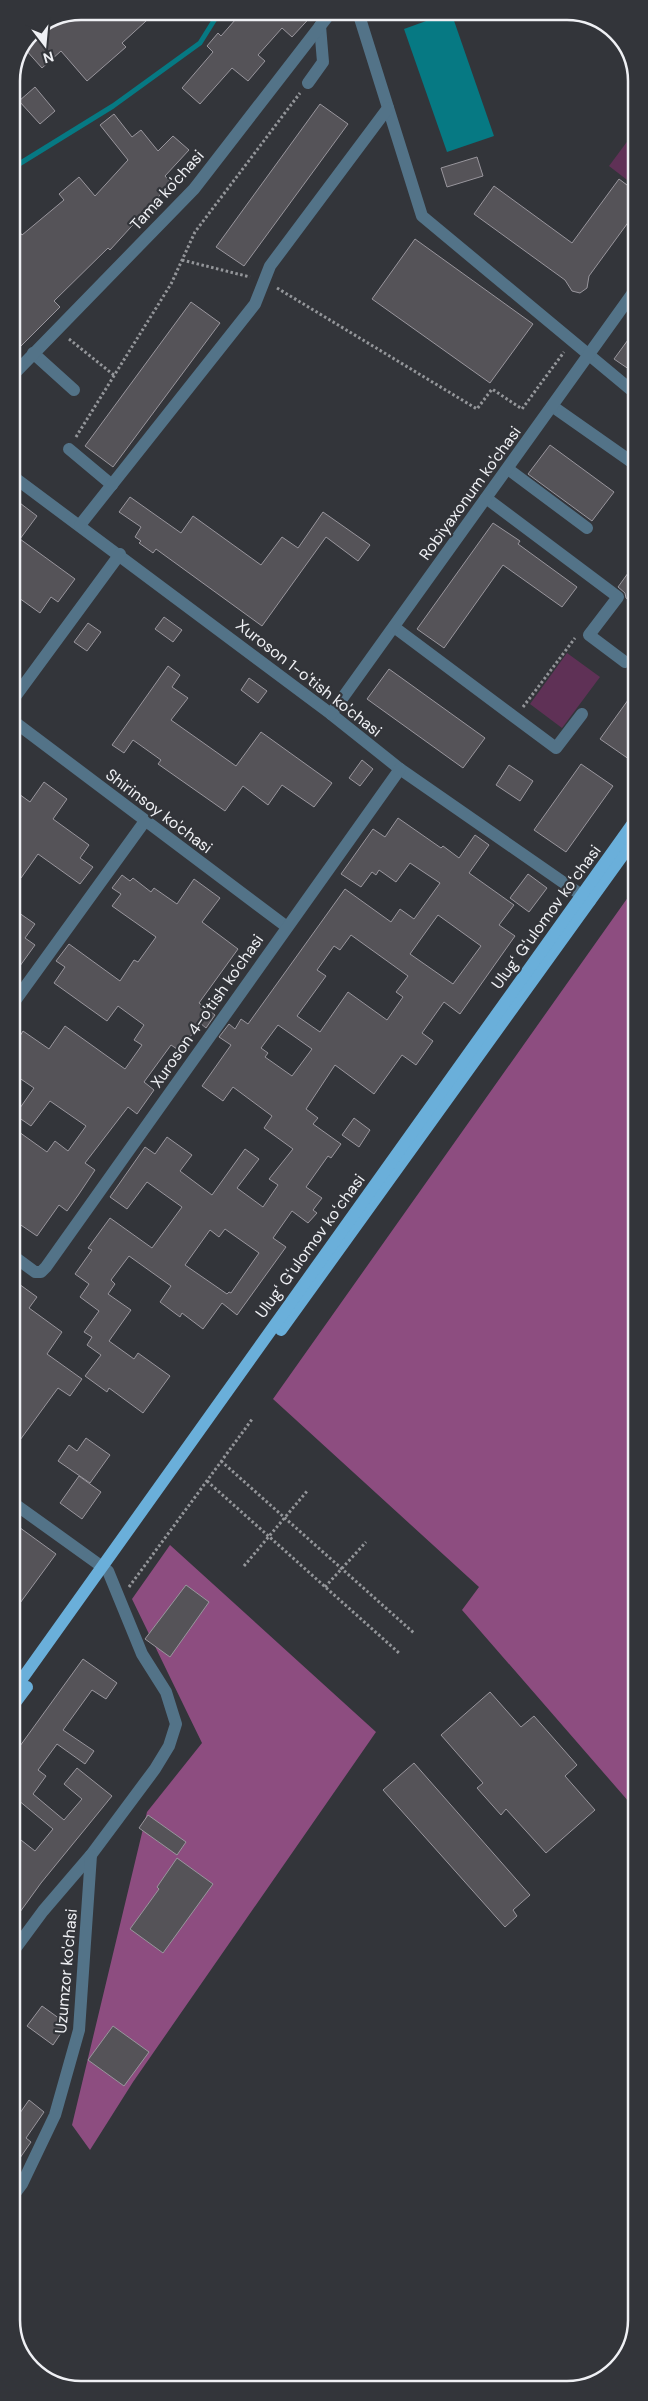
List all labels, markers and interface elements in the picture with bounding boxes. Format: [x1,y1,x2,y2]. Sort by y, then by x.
north arrow [20,20,70,70]
text: N [41,47,56,68]
street label: Tama ko'chasi [125,146,209,234]
street label: Robiyaxonum ko'chasi [414,422,526,564]
street label: Хuroson 1-o'tish ko'chasi [232,614,386,742]
street label: Shirinsoy ko'chasi [101,764,217,858]
street label: Ulugʻ Gʻulomov koʻchasi [487,841,605,993]
street label: Xuroson 4-o'tish ko'chasi [146,930,268,1092]
street label: Ulugʻ Gʻulomov koʻchasi [251,1170,369,1322]
street label: Uzumzor ko'chasi [50,1908,82,2034]

